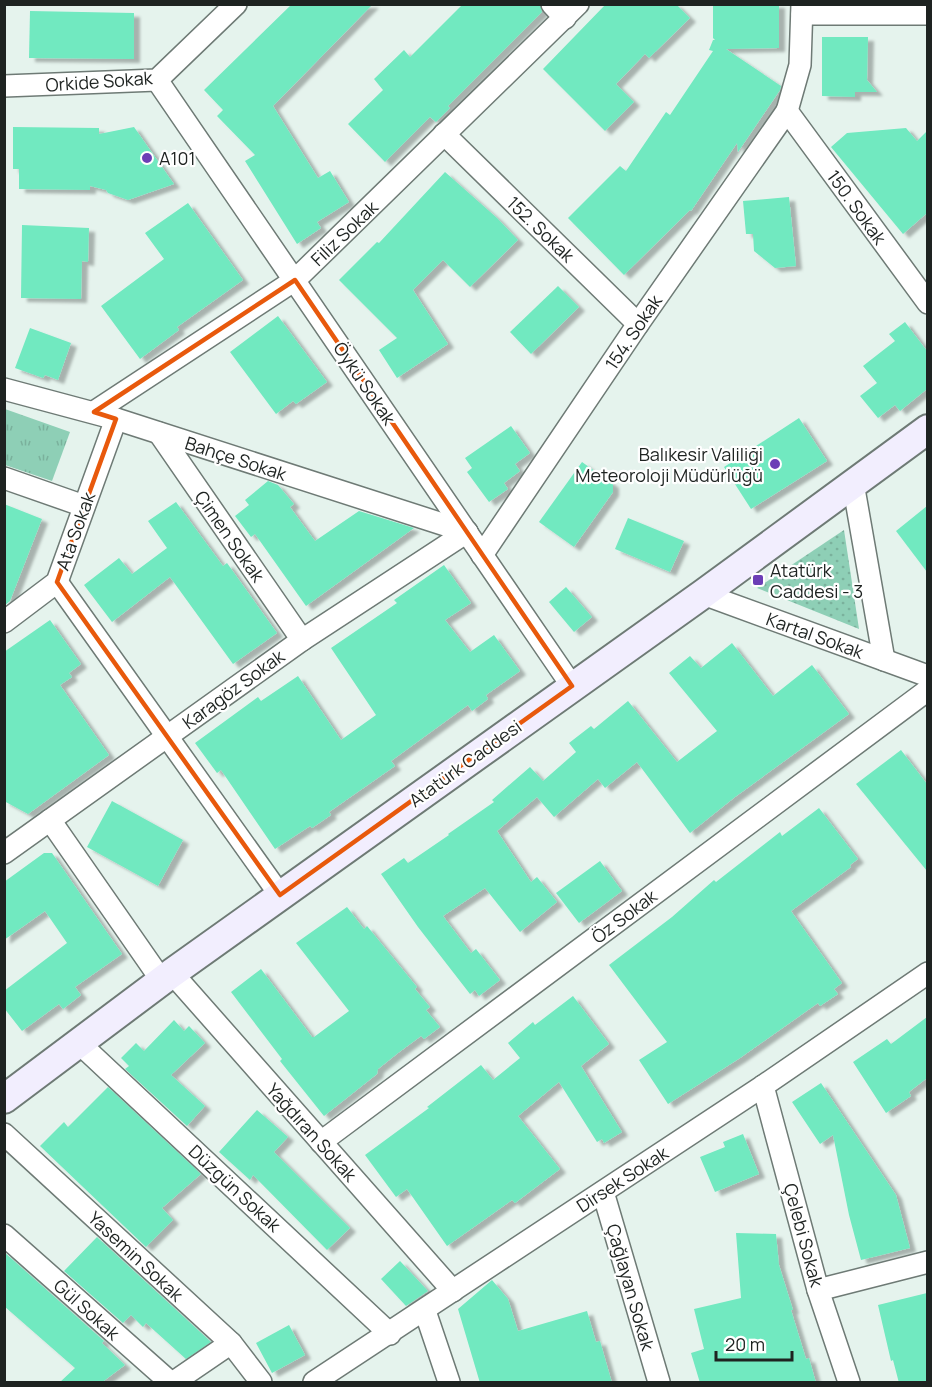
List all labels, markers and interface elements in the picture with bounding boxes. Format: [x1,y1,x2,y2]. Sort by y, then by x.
street label: Orkide Sokak [45,65,154,97]
place label: A101 [159,146,195,170]
marker: A101 [140,151,154,165]
street label: 150. Sokak [822,165,893,250]
street label: 152. Sokak [502,191,581,268]
street label: Filiz Sokak [305,194,383,271]
street label: 154. Sokak [599,289,667,374]
street label: Öykü Sokak [328,337,402,430]
street label: Bahçe Sokak [182,430,291,486]
place label: Balıkesir Valiliği Meteoroloji Müdürlüğü [575,442,763,487]
marker: Balıkesir Valiliği Meteoroloji Müdürlüğü [768,457,782,471]
street label: Çimen Sokak [190,486,271,587]
street label: Ata Sokak [50,488,101,573]
place label: Atatürk Caddesi - 3 [770,558,863,603]
marker: Atatürk Caddesi - 3 [751,573,765,587]
street label: Kartal Sokak [763,606,868,664]
street label: Karagöz Sokak [177,643,290,734]
street label: Atatürk Caddesi [404,714,526,812]
street label: Öz Sokak [587,883,662,948]
street label: Yağdıran Sokak [262,1078,363,1187]
street label: Düzgün Sokak [184,1139,287,1238]
street label: Dirsek Sokak [572,1140,673,1218]
street label: Çelebi Sokak [779,1181,830,1290]
street label: Yasemin Sokak [83,1206,189,1307]
street label: Çağlayan Sokak [602,1221,661,1354]
street label: Gül Sokak [49,1273,126,1346]
scale bar [716,1324,792,1362]
text: 20 m [725,1332,765,1356]

